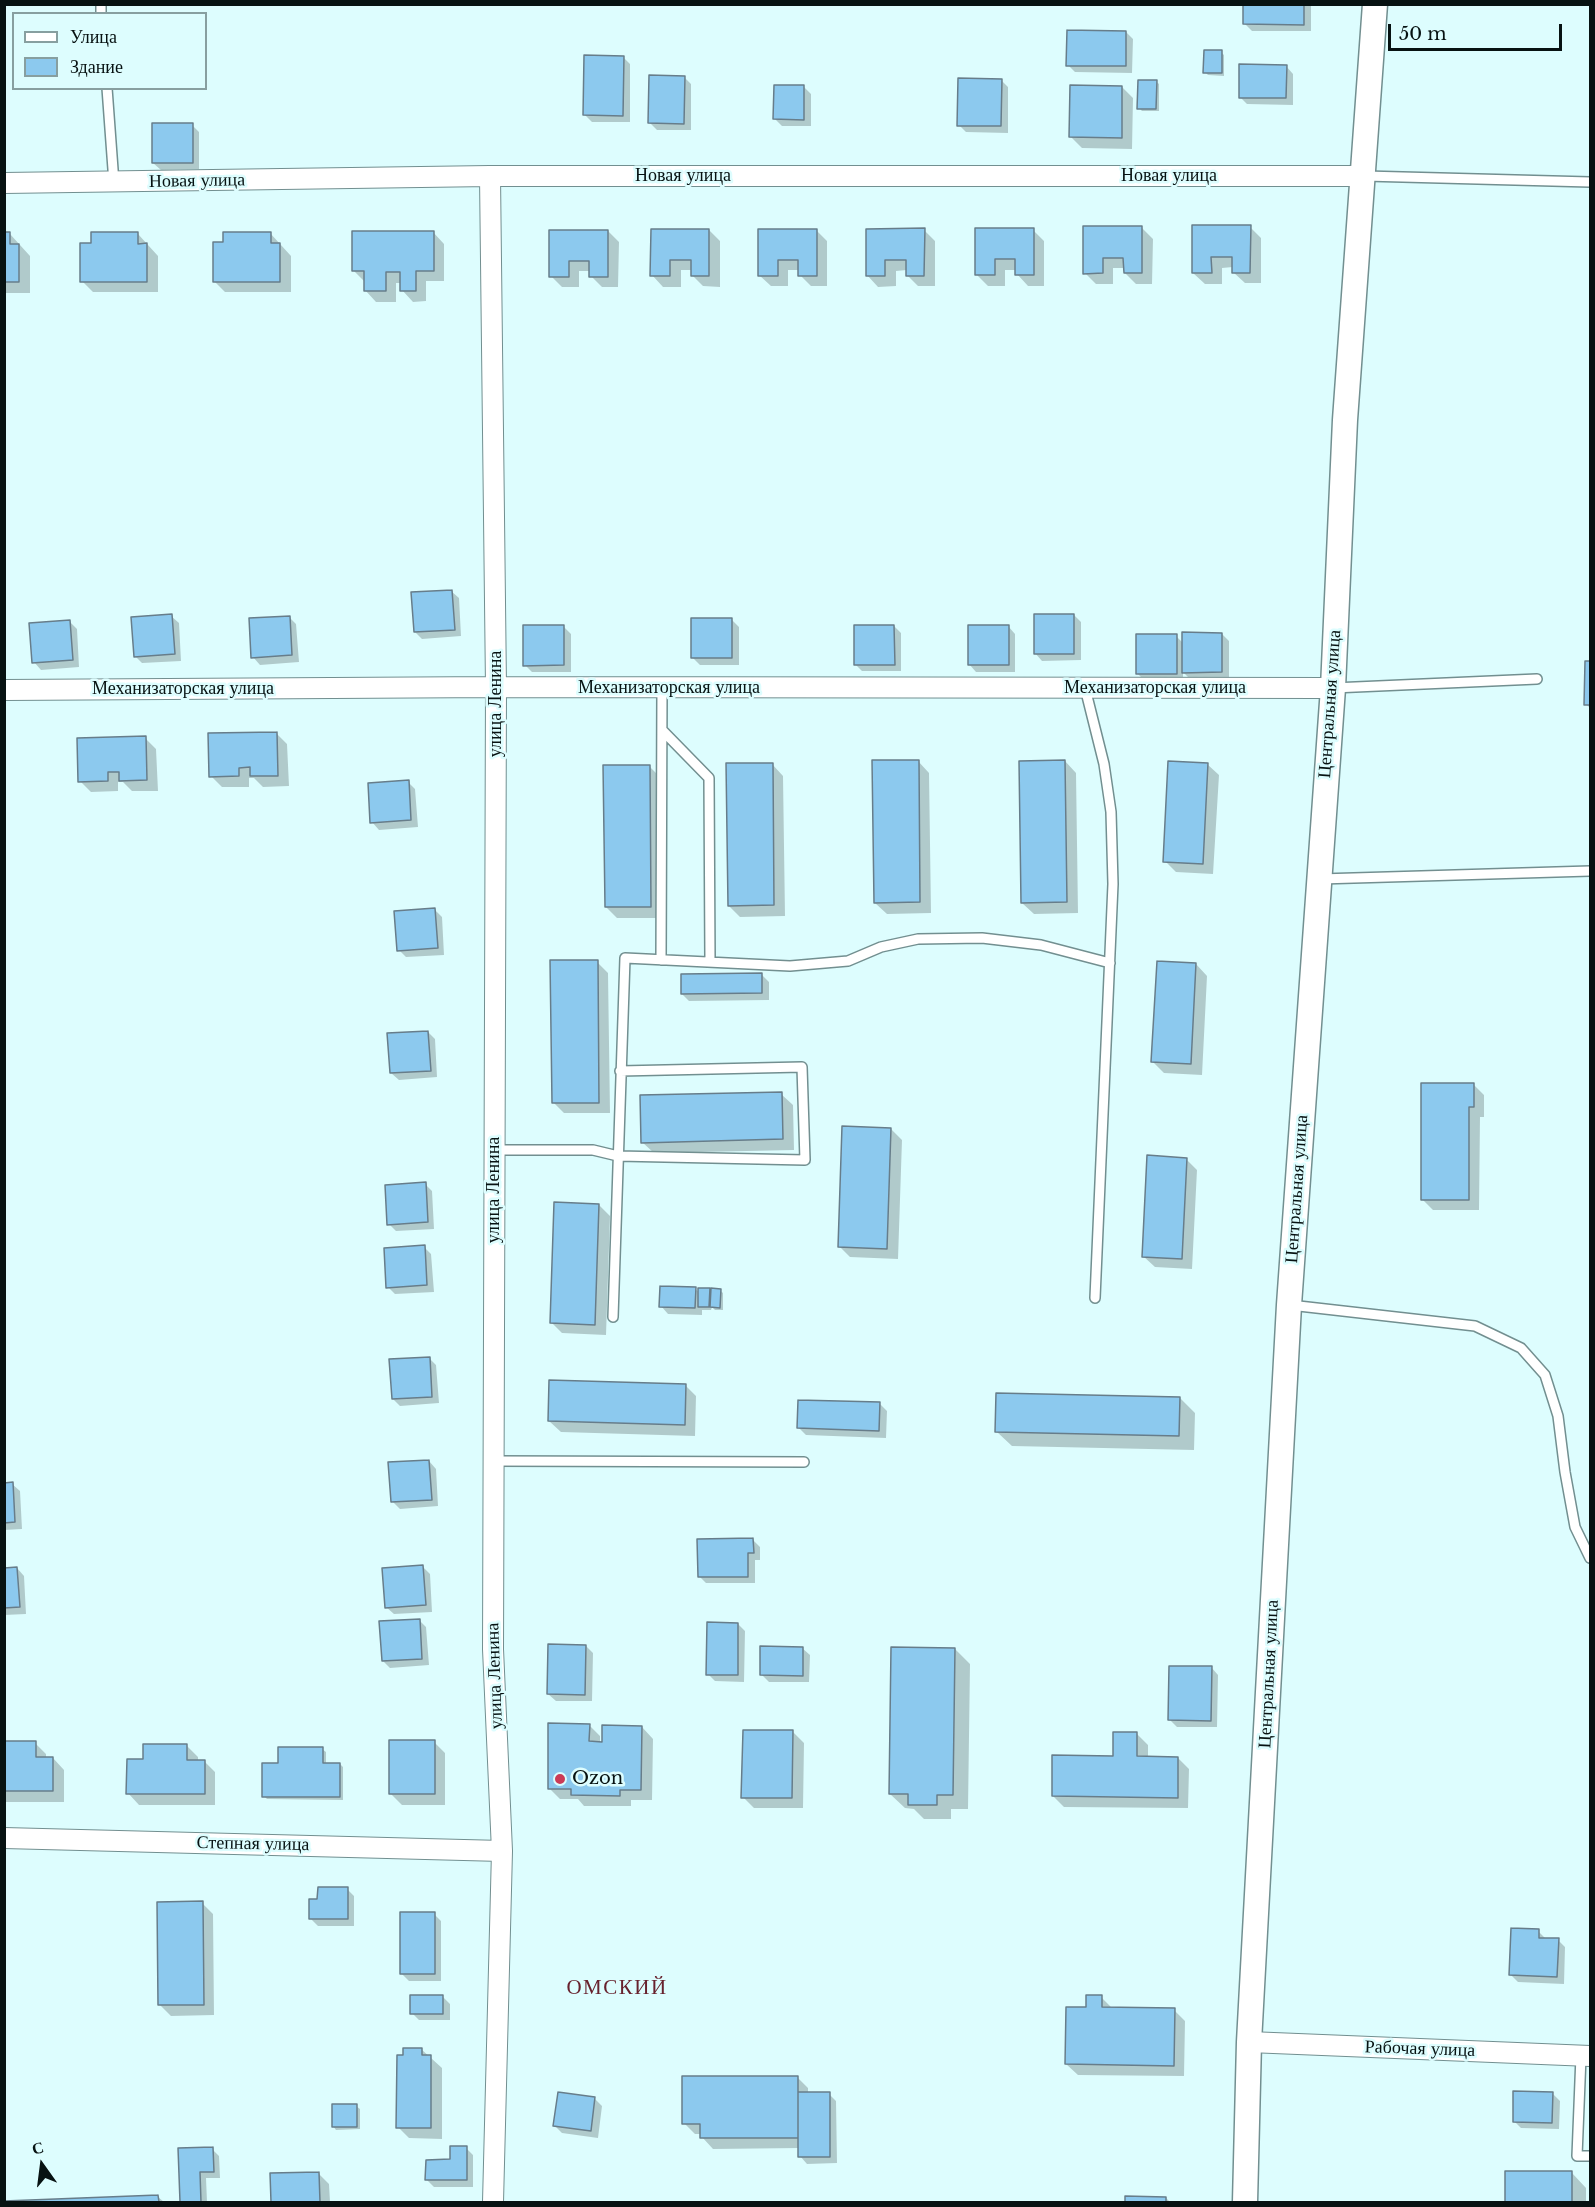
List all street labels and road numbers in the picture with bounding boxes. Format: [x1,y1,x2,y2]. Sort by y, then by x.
street label: Новая улица [635,165,731,187]
street label: Новая улица [1121,165,1217,187]
street label: Новая улица [149,169,245,193]
street label: Центральная улица [1314,629,1346,779]
street label: улица Ленина [485,651,507,757]
street label: Механизаторская улица [578,677,760,699]
street label: Механизаторская улица [1064,677,1246,699]
street label: Механизаторская улица [92,678,274,700]
street label: Центральная улица [1281,1114,1313,1264]
street label: улица Ленина [483,1137,505,1243]
street label: Центральная улица [1254,1599,1284,1749]
street label: улица Ленина [482,1622,508,1730]
street label: Степная улица [196,1832,310,1856]
street label: Рабочая улица [1364,2036,1476,2062]

